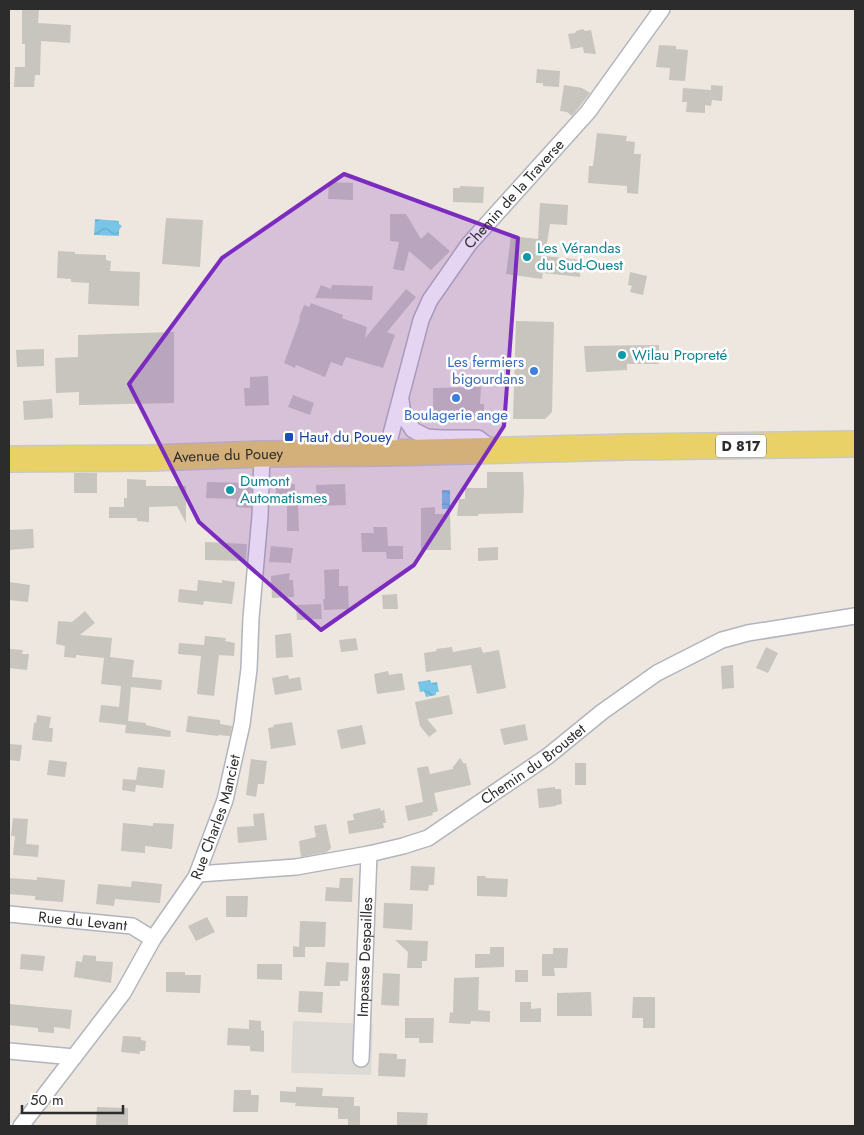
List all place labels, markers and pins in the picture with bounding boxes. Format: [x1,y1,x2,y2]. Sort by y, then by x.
place label: Les Vérandas du Sud-Ouest [537,237,623,276]
marker: Les Vérandas du Sud-Ouest [521,251,533,263]
place label: Wilau Propreté [632,344,728,366]
marker: Wilau Propreté [616,349,628,361]
place label: Les fermiers bigourdans [447,351,524,390]
marker: Les fermiers bigourdans [528,365,540,377]
marker: Boulagerie ange [450,392,462,404]
place label: Boulagerie ange [404,404,508,426]
place label: Haut du Pouey [299,426,392,448]
marker: Haut du Pouey [283,431,295,443]
place label: Dumont Automatismes [240,470,327,509]
marker: Dumont Automatismes [224,484,236,496]

